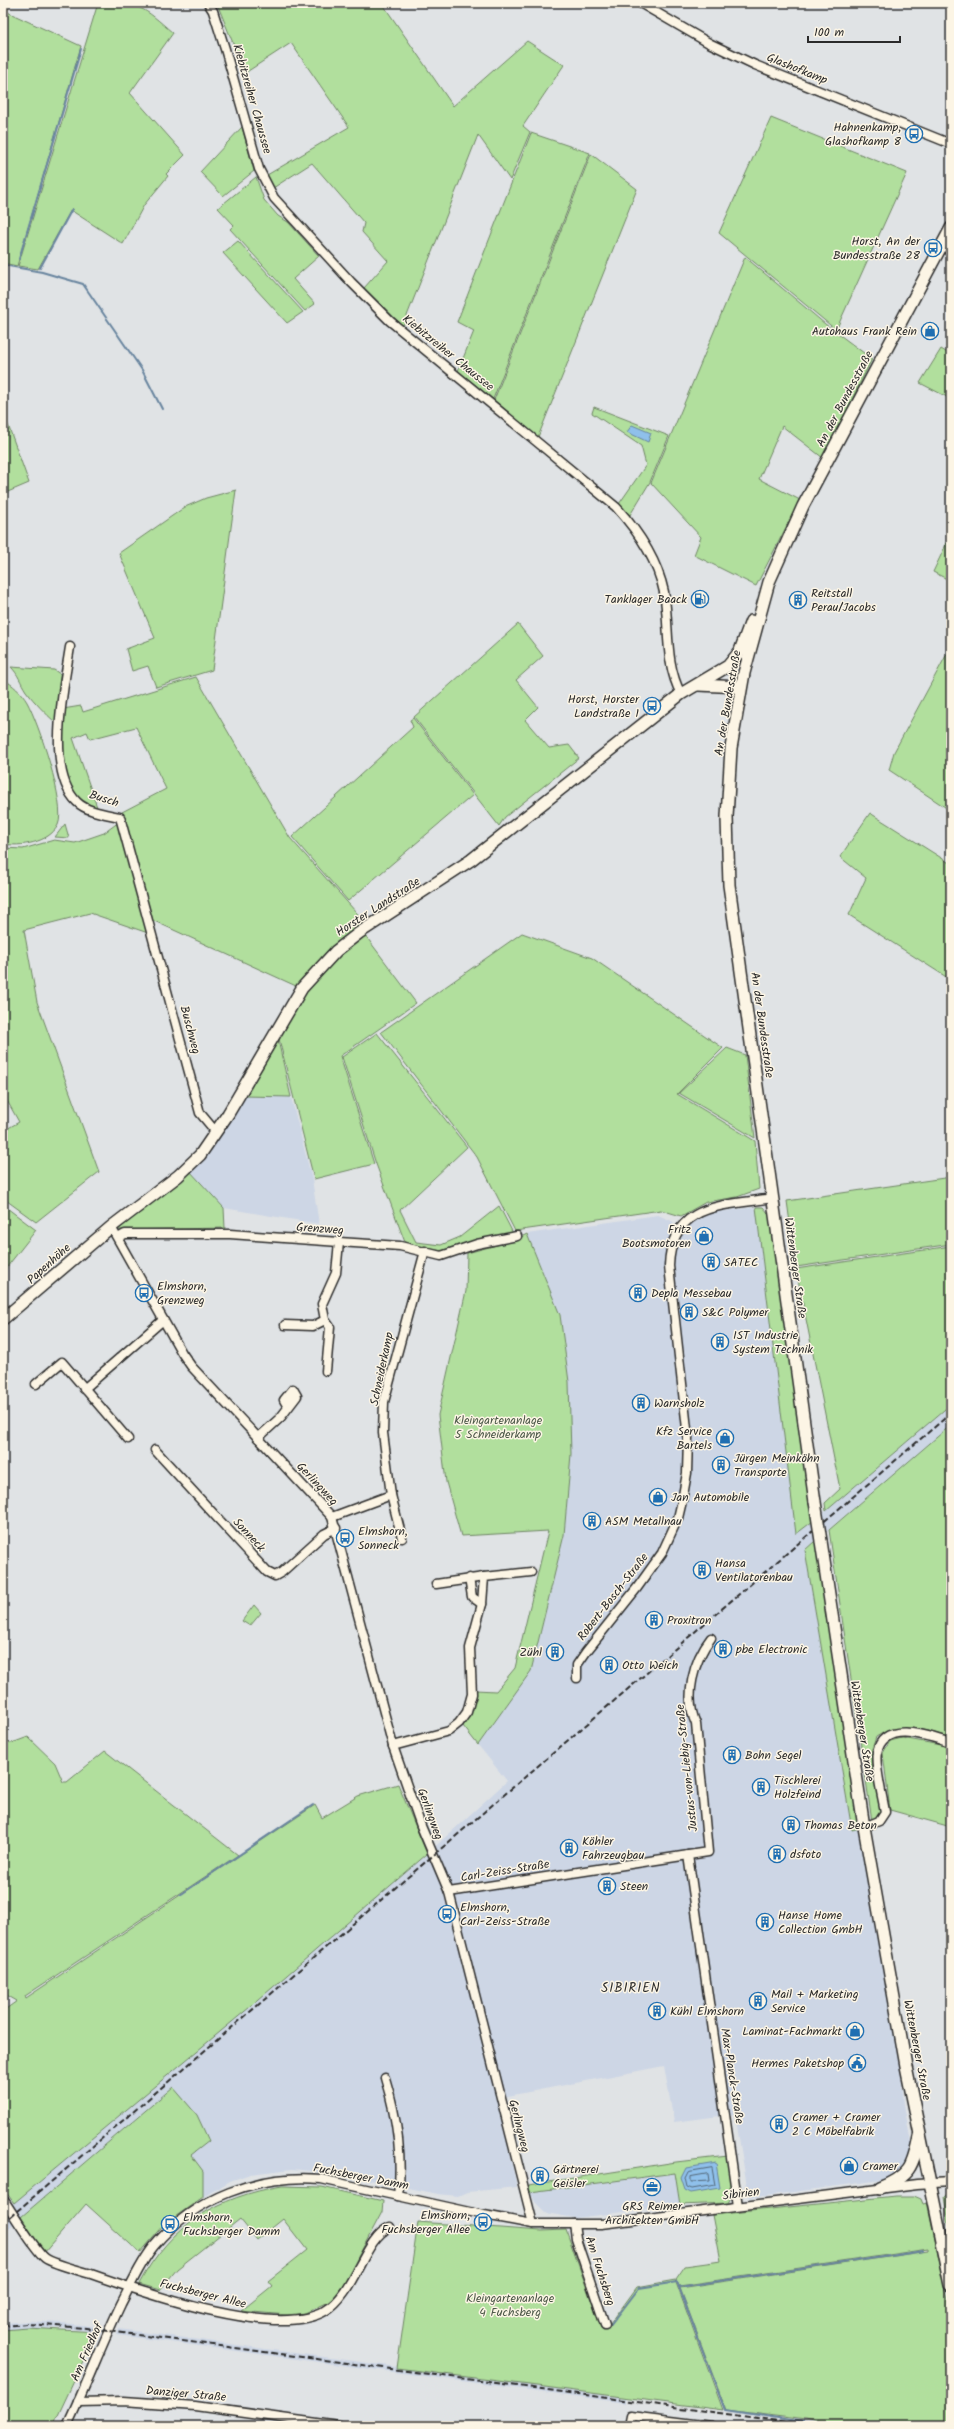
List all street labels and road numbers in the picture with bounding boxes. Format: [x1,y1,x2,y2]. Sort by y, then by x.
street label: Kiebitzreiher Chaussee [227,42,277,157]
street label: Glashofkamp [764,48,830,90]
street label: Kiebitzreiher Chaussee [398,310,498,396]
street label: An der Bundesstraße [812,347,879,451]
street label: An der Bundesstraße [709,648,747,757]
street label: Busch [87,785,121,813]
street label: Horster Landstraße [332,872,425,942]
street label: An der Bundesstraße [745,971,779,1080]
street label: Buschweg [174,1004,206,1057]
street label: Wittenberger Straße [779,1216,812,1320]
street label: Grenzweg [296,1218,345,1240]
street label: Papenhöhe [23,1239,76,1289]
street label: Schneiderkamp [365,1330,399,1408]
street label: Gerlingweg [292,1458,342,1510]
street label: Sonneck [228,1514,270,1557]
street label: Robert-Bosch-Straße [573,1549,654,1645]
street label: Wittenberger Straße [845,1679,879,1783]
street label: Justus-von-Liebig-Straße [671,1703,703,1833]
street label: Gerlingweg [412,1785,448,1843]
street label: Carl-Zeiss-Straße [459,1855,551,1887]
street label: Wittenberger Straße [898,1998,936,2102]
street label: Max-Planck-Straße [715,2027,749,2126]
street label: Gerlingweg [503,2098,535,2155]
street label: Fuchsberger Damm [312,2158,411,2196]
street label: Sibirien [721,2182,761,2206]
street label: Am Fuchsberg [580,2234,620,2308]
street label: Fuchsberger Allee [158,2274,249,2314]
street label: Am Friedhof [66,2318,109,2384]
street label: Danziger Straße [145,2381,228,2407]

